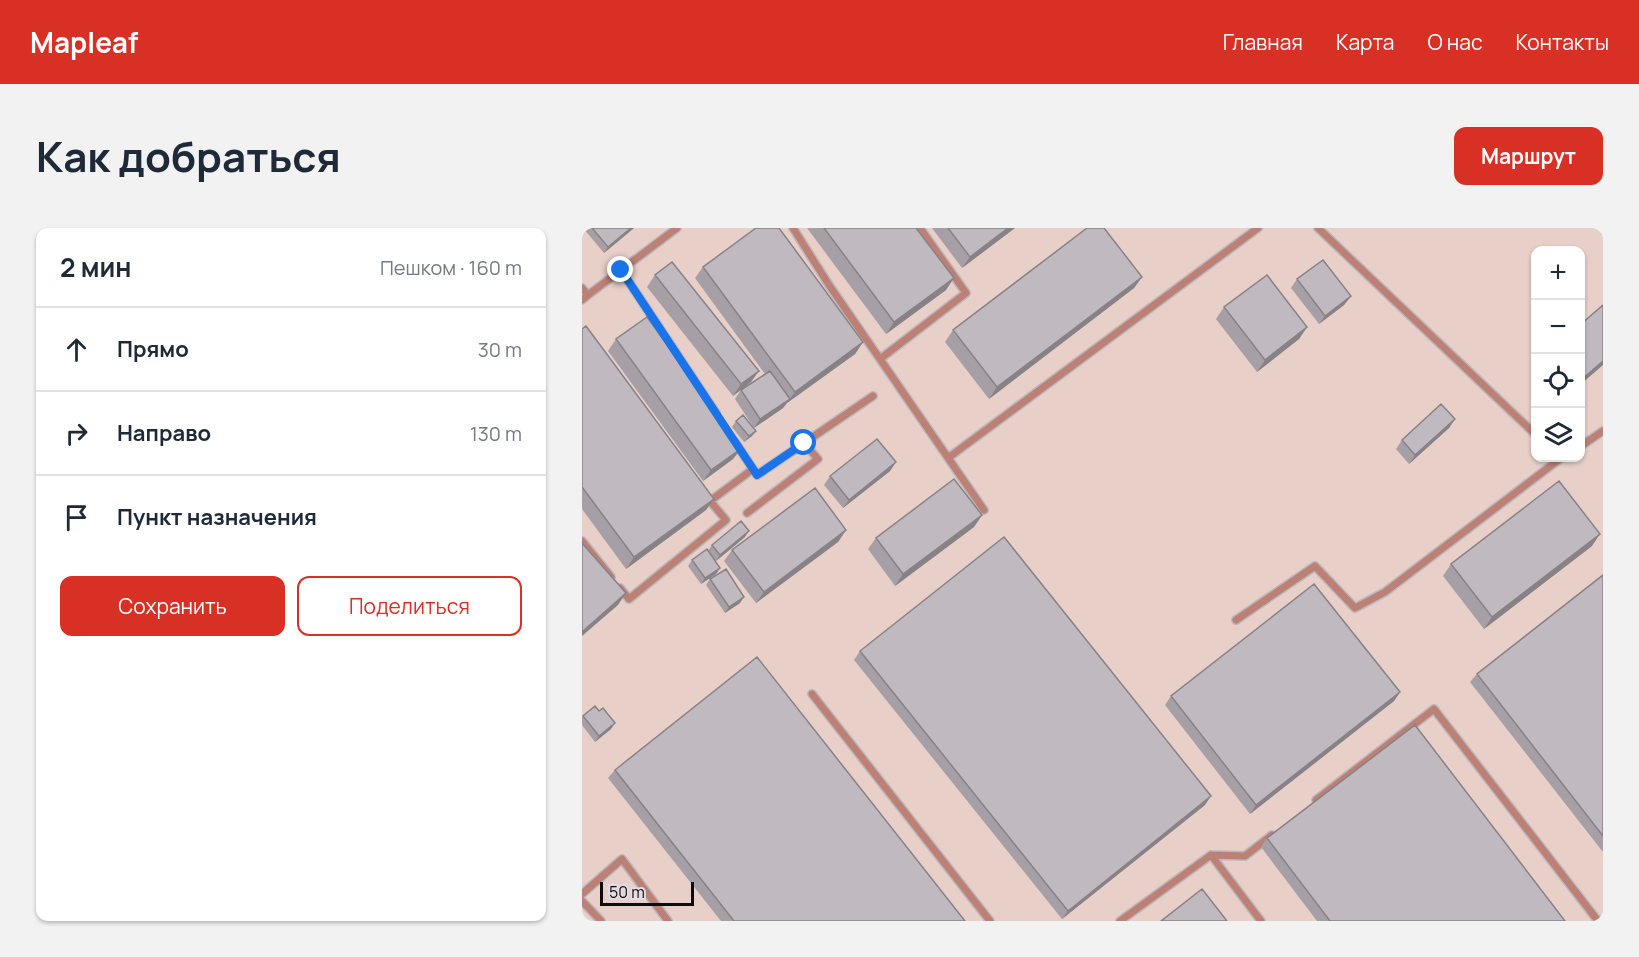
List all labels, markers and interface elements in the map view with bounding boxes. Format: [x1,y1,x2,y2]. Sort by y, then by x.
text: Mapleaf [30,23,138,61]
text: Главная [1223,28,1303,56]
text: Карта [1336,28,1394,56]
text: О нас [1427,28,1483,56]
text: Контакты [1516,28,1609,56]
text: Как добраться [36,127,341,185]
button: Маршрут [1454,127,1603,185]
map controls [1531,246,1585,462]
button: + [1531,246,1585,300]
text: 2 мин [60,249,132,285]
text: Пешком · 160 m [380,254,522,281]
route end [607,256,633,282]
button: − [1531,300,1585,354]
icon: ahead [60,333,93,366]
text: Прямо [117,334,189,364]
text: 30 m [478,336,522,363]
button: locate [1531,354,1585,408]
button: layers [1531,408,1585,462]
icon: right [60,417,93,450]
text: Направо [117,418,211,448]
text: 130 m [470,420,522,447]
route start [790,429,816,455]
icon: arrive [60,501,93,534]
text: Пункт назначения [117,502,317,532]
button: Сохранить [60,576,285,636]
button: Поделиться [297,576,522,636]
scale bar [600,879,694,906]
text: 50 m [609,881,645,903]

